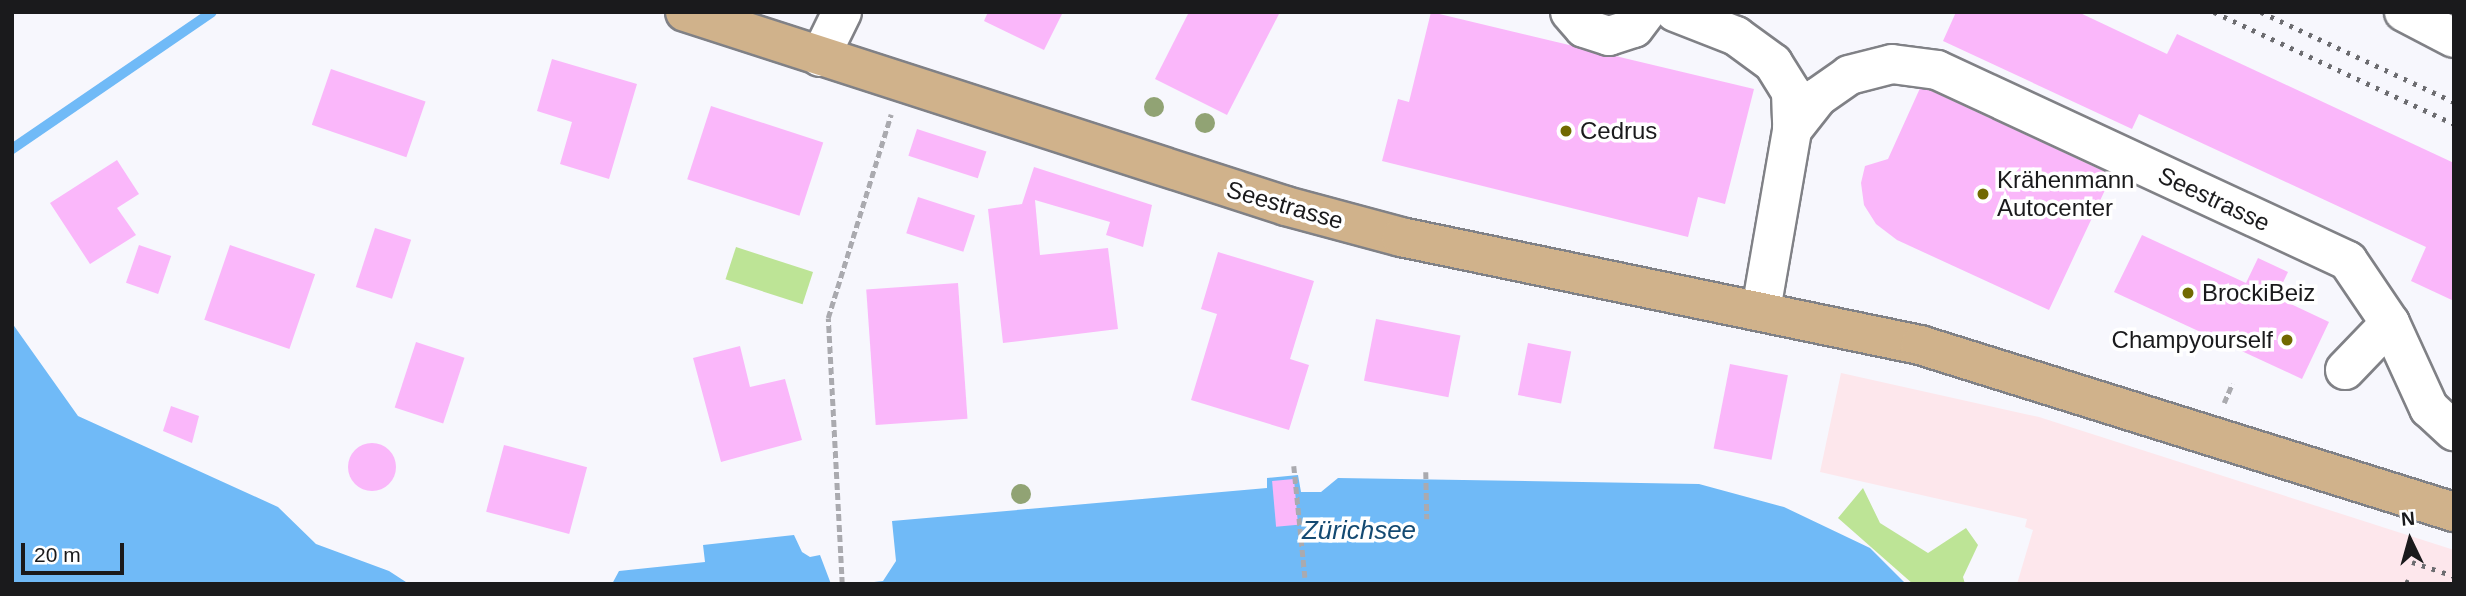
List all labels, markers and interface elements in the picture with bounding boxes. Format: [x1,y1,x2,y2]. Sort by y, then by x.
place label: Cedrus [1580,117,1657,145]
marker: Cedrus [1558,123,1574,139]
street label: Seestrasse [2154,161,2274,237]
place label: Krähenmann Autocenter [1997,166,2134,222]
street label: Seestrasse [1223,175,1347,235]
marker: Krähenmann Autocenter [1975,186,1991,202]
place label: BrockiBeiz [2202,279,2315,307]
marker: BrockiBeiz [2180,285,2196,301]
place label: Champyourself [2112,326,2273,354]
marker: Champyourself [2279,332,2295,348]
north arrow [2375,505,2445,575]
text: N [2400,508,2416,530]
water label: Zürichsee [1302,515,1416,547]
scale bar [24,530,128,574]
text: 20 m [34,543,81,566]

